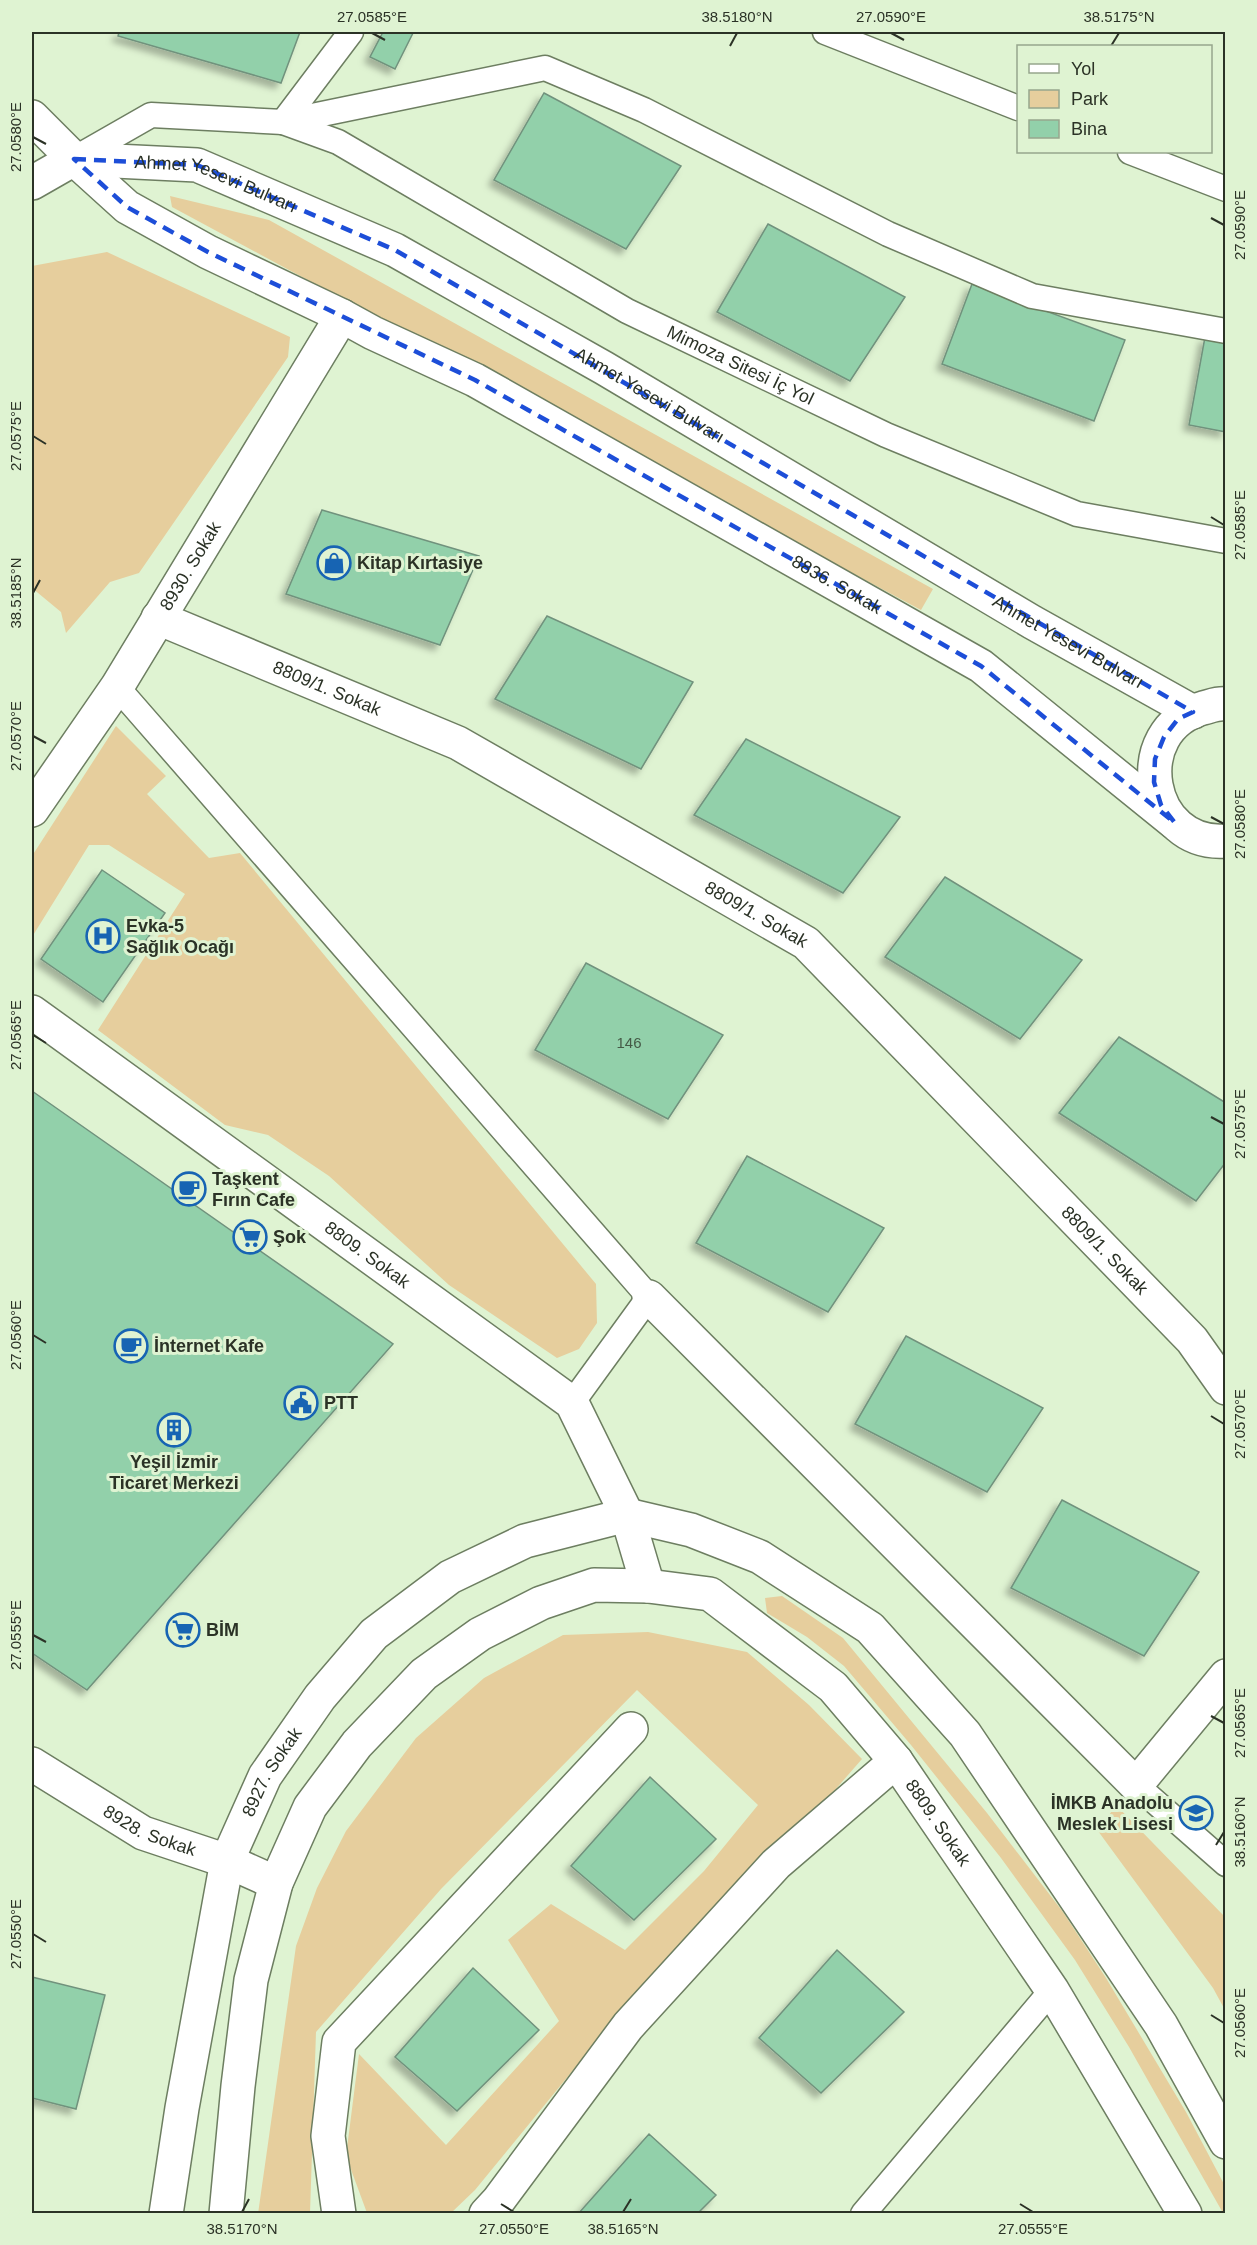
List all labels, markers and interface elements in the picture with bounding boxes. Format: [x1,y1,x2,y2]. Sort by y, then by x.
text: 27.0585°E [337,8,407,25]
text: 38.5180°N [701,8,773,25]
text: 27.0590°E [856,8,926,25]
text: 38.5175°N [1083,8,1155,25]
legend [1017,45,1212,153]
text: Yol [1071,59,1095,79]
text: Park [1071,89,1109,109]
text: 27.0580°E [7,102,24,172]
text: Bina [1071,119,1108,139]
street label: Ahmet Yesevi Bulvarı [134,152,300,217]
text: 27.0590°E [1231,190,1248,260]
street label: Mimoza Sitesi İç Yol [664,322,817,409]
street label: Ahmet Yesevi Bulvarı [571,344,728,447]
text: 27.0575°E [7,401,24,471]
text: 27.0585°E [1231,490,1248,560]
street label: 8930. Sokak [156,517,225,614]
shop icon: Kitap Kırtasiye [316,545,352,581]
street label: 8836. Sokak [788,551,886,618]
place label: Kitap Kırtasiye [357,553,483,573]
text: 38.5185°N [7,557,24,629]
street label: Ahmet Yesevi Bulvarı [989,591,1147,692]
street label: 8809/1. Sokak [270,657,385,720]
text: 27.0570°E [7,701,24,771]
text: 27.0580°E [1231,789,1248,859]
street label: 8809/1. Sokak [701,877,812,952]
place label: Evka-5 Sağlık Ocağı [126,916,234,957]
hospital icon: Evka-5 Sağlık Ocağı [85,918,121,954]
text: 27.0565°E [7,1000,24,1070]
house number: 146 [616,1034,642,1051]
text: 27.0575°E [1231,1089,1248,1159]
place label: Taşkent Fırın Cafe [212,1169,295,1210]
cafe icon: Taşkent Fırın Cafe [171,1171,207,1207]
street label: 8809/1. Sokak [1057,1202,1153,1299]
street label: 8809. Sokak [321,1217,415,1293]
supermarket icon: Şok [232,1219,268,1255]
place label: Şok [273,1227,307,1247]
text: 27.0560°E [7,1300,24,1370]
cafe icon: İnternet Kafe [113,1328,149,1364]
place label: İnternet Kafe [154,1336,264,1356]
public building icon: PTT [283,1385,319,1421]
text: 27.0570°E [1231,1389,1248,1459]
place label: PTT [324,1393,358,1413]
building icon: Yeşil İzmir Ticaret Merkezi [156,1412,192,1448]
place label: Yeşil İzmir Ticaret Merkezi [109,1452,239,1493]
text: 27.0555°E [7,1600,24,1670]
supermarket icon: BİM [165,1612,201,1648]
place label: BİM [206,1620,239,1640]
text: 27.0565°E [1231,1688,1248,1758]
street label: 8927. Sokak [238,1723,306,1820]
street label: 8809. Sokak [902,1776,975,1870]
place label: İMKB Anadolu Meslek Lisesi [1051,1793,1173,1834]
school or university icon: İMKB Anadolu Meslek Lisesi [1178,1795,1214,1831]
text: 38.5160°N [1231,1796,1248,1868]
street label: 8928. Sokak [100,1801,200,1860]
text: 27.0550°E [7,1899,24,1969]
text: 27.0560°E [1231,1988,1248,2058]
text: 38.5170°N [206,2220,278,2237]
text: 27.0550°E [479,2220,549,2237]
text: 38.5165°N [587,2220,659,2237]
text: 27.0555°E [998,2220,1068,2237]

